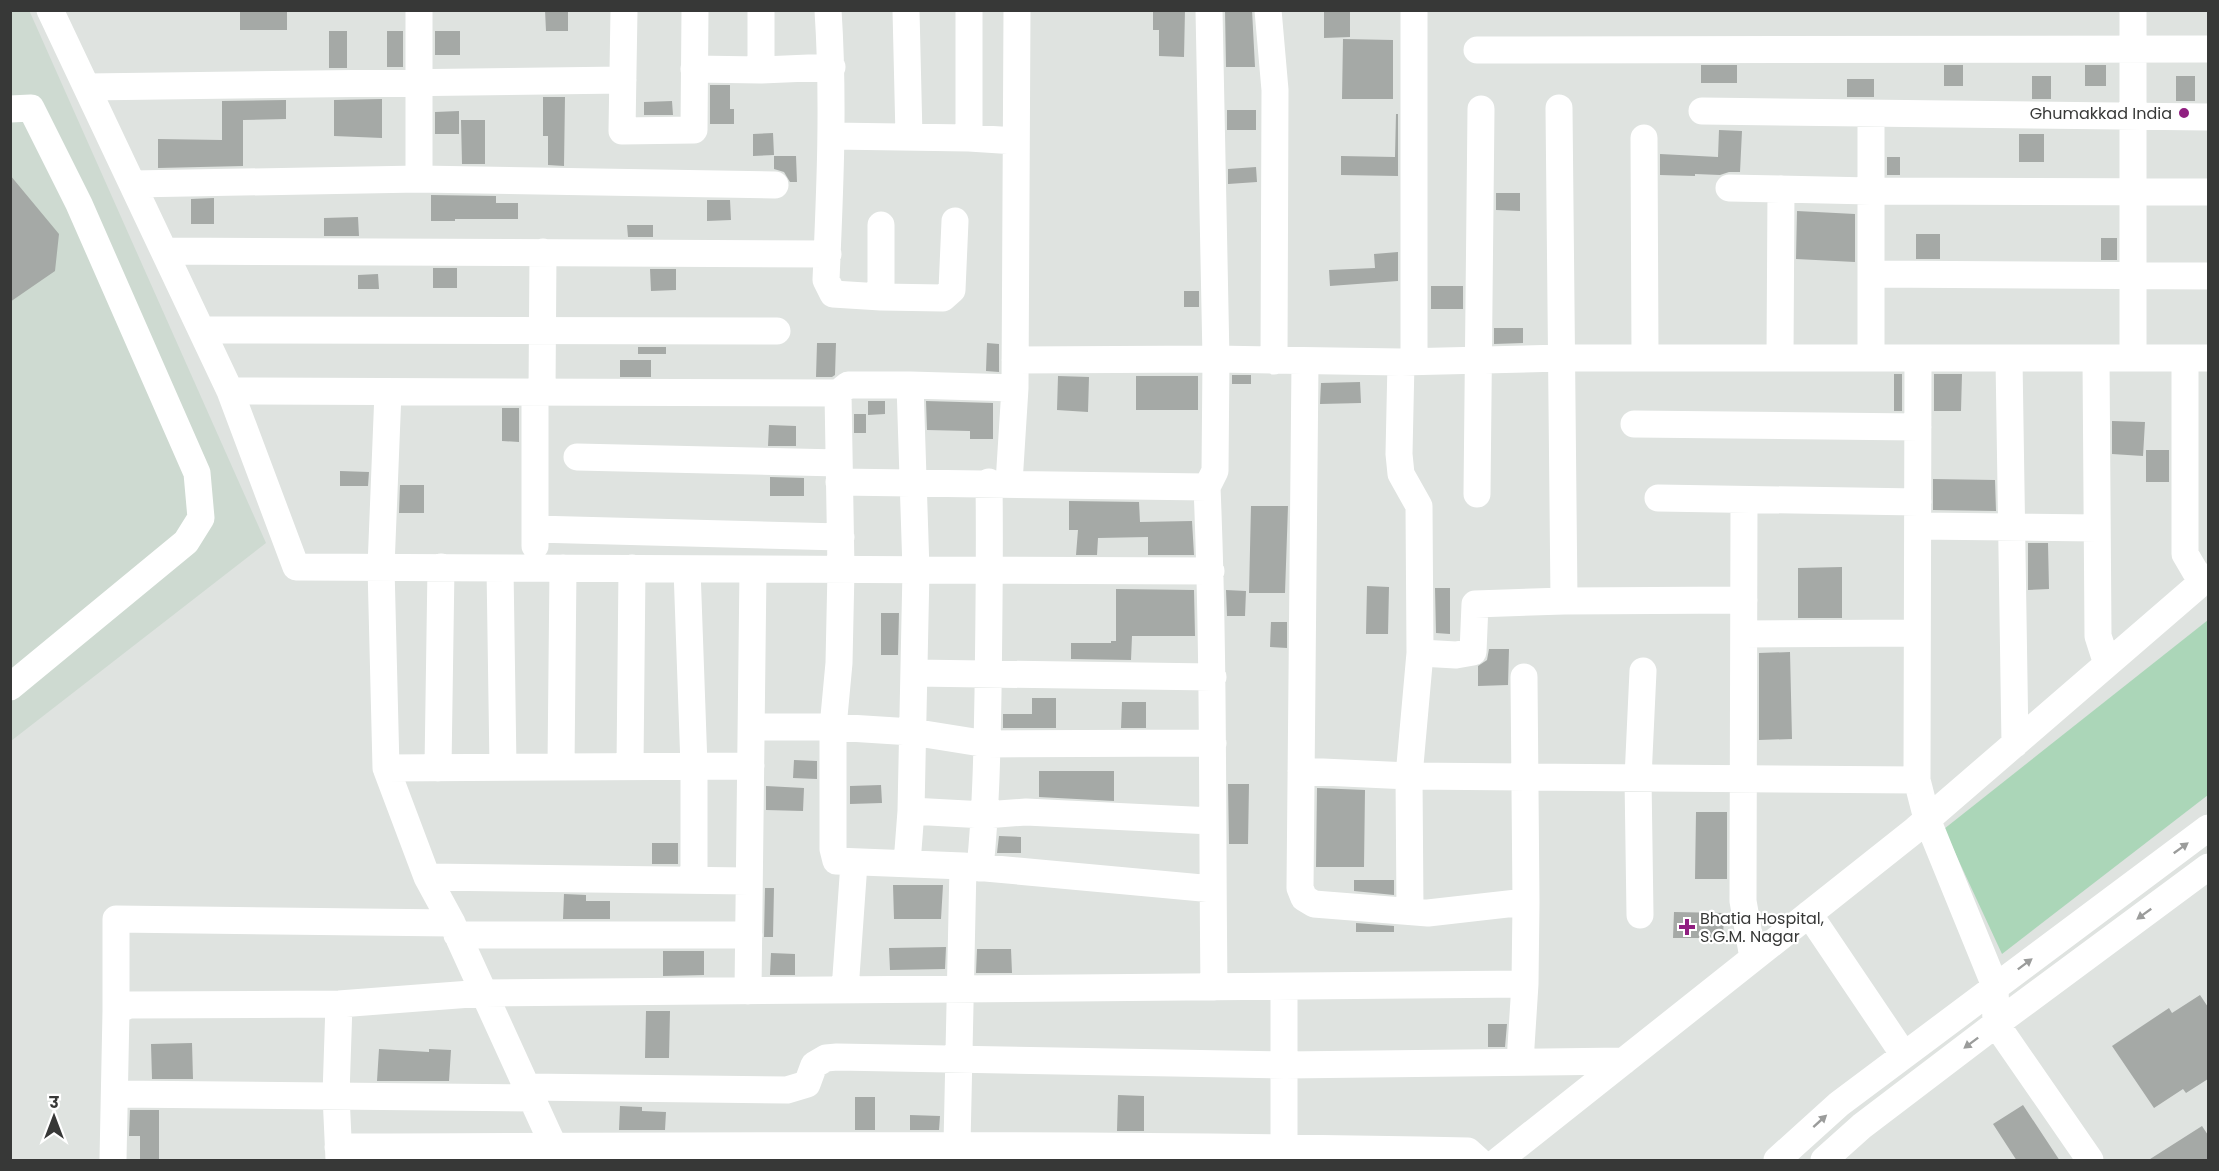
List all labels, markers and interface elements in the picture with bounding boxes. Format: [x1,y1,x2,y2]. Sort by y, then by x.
place label: Ghumakkad India [2030,102,2172,125]
marker: Ghumakkad India [2177,106,2191,120]
one-way arrow [2173,842,2189,854]
place label: Bhatia Hospital, S.G.M. Nagar [1700,907,1824,948]
one-way arrow [2137,908,2152,920]
marker: Bhatia Hospital, S.G.M. Nagar [1678,918,1696,936]
one-way arrow [2017,959,2032,971]
one-way arrow [1963,1036,1978,1048]
north arrow [24,1087,84,1147]
text: उ [48,1091,59,1114]
one-way arrow [1812,1114,1827,1128]

